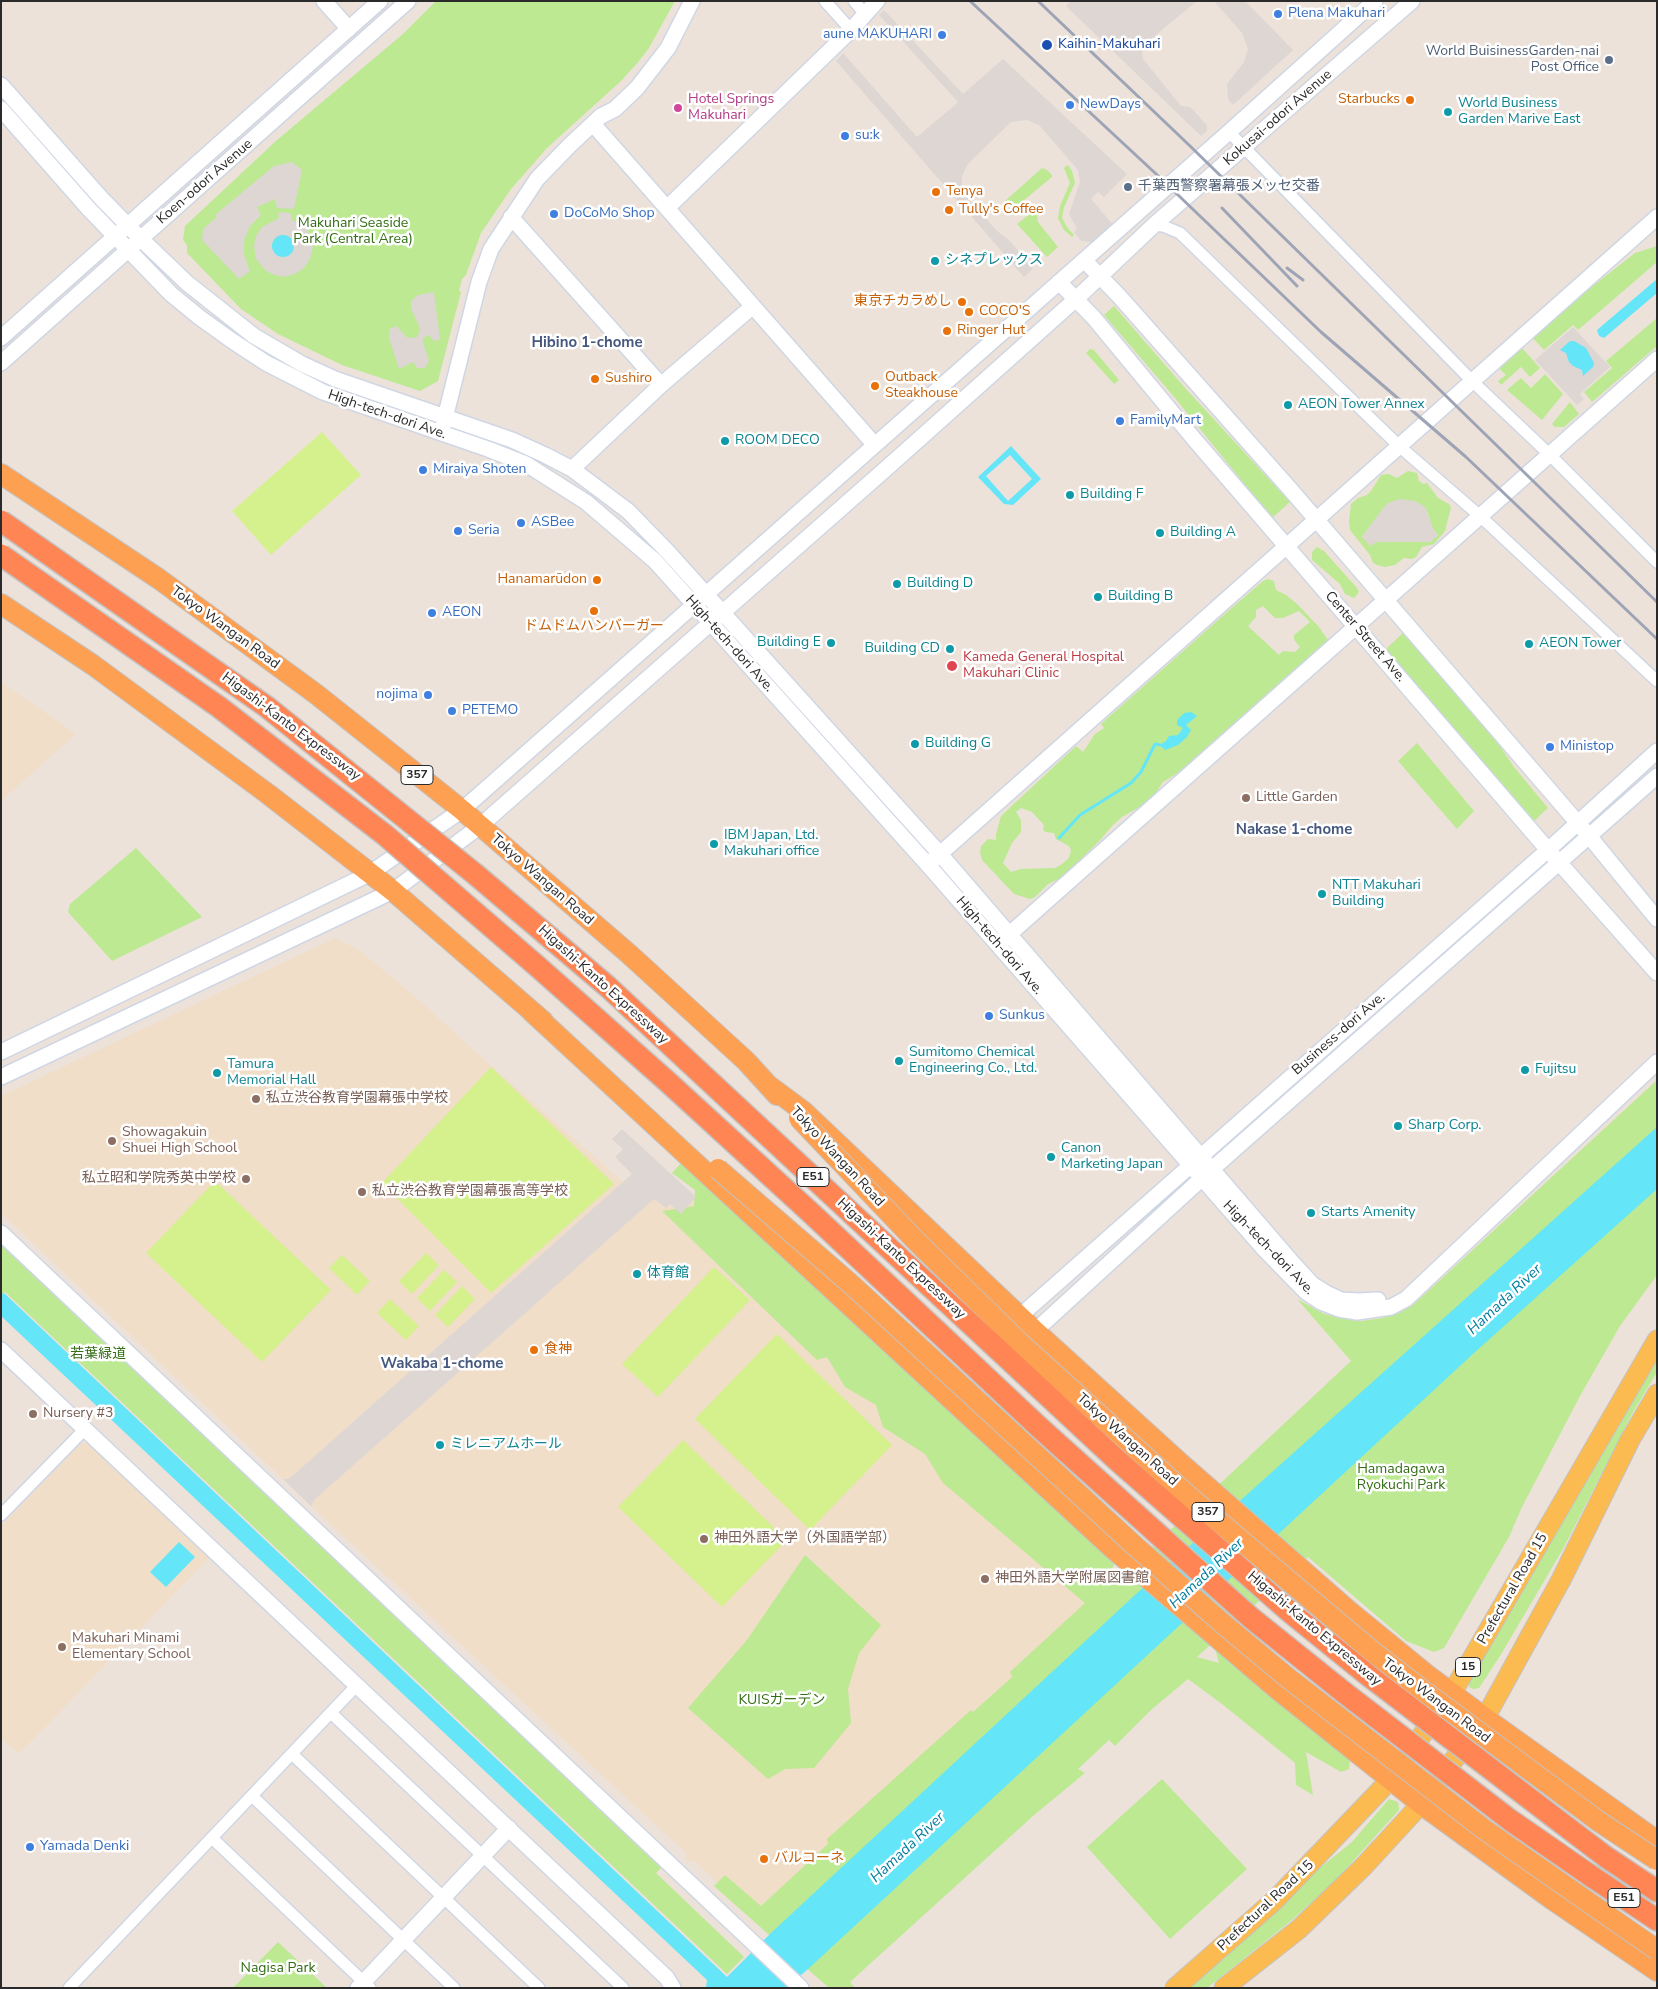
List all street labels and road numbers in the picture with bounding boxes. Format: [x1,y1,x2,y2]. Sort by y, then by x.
street label: Kokusai-odori Avenue [1220,66,1336,170]
street label: Koen-odori Avenue [154,136,256,228]
street label: High-tech-dori Ave. [326,387,448,443]
street label: Tokyo Wangan Road [167,583,283,673]
street label: Center Street Ave. [1321,588,1409,686]
street label: High-tech-dori Ave. [681,592,777,696]
street label: Higashi-Kanto Expressway [218,669,364,785]
road number: 357 [401,766,433,784]
street label: Tokyo Wangan Road [487,831,597,929]
street label: High-tech-dori Ave. [952,894,1046,998]
street label: Higashi-Kanto Expressway [534,922,672,1048]
street label: Business-dori Ave. [1289,989,1389,1079]
street label: Tokyo Wangan Road [786,1104,888,1210]
road number: E51 [797,1168,829,1186]
street label: Higashi-Kanto Expressway [833,1195,969,1323]
street label: High-tech-dori Ave. [1219,1197,1317,1299]
street label: Tokyo Wangan Road [1073,1390,1181,1490]
road number: 357 [1192,1502,1224,1521]
street label: Prefectural Road 15 [1474,1531,1552,1647]
street label: Higashi-Kanto Expressway [1244,1568,1384,1690]
street label: Tokyo Wangan Road [1379,1655,1493,1747]
road number: 15 [1456,1658,1480,1676]
street label: Prefectural Road 15 [1214,1857,1318,1955]
road number: E51 [1608,1889,1640,1908]

